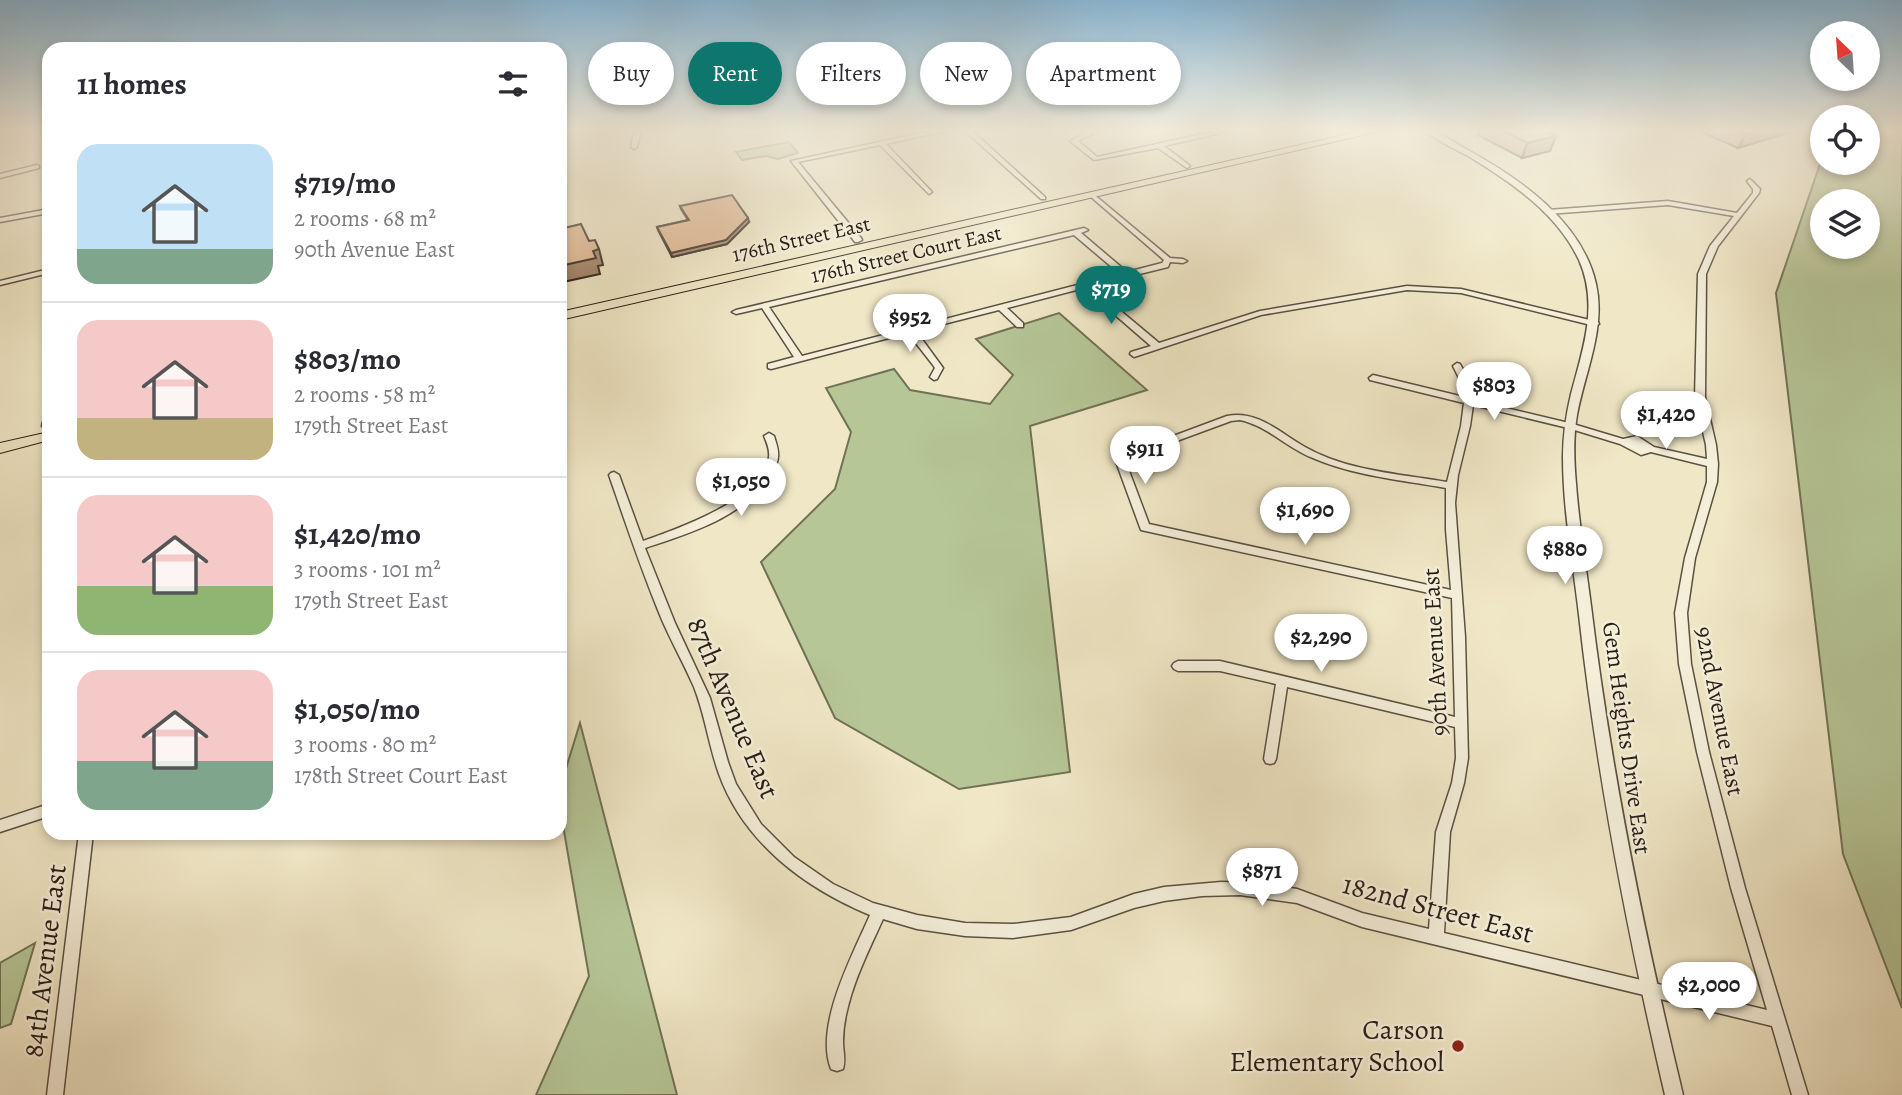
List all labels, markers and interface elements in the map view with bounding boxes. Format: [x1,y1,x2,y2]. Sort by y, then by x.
north arrow [1810,21,1880,91]
map controls [1810,21,1880,259]
chip: Buy [588,42,674,105]
chip: Rent [688,42,782,105]
chip: Filters [796,42,906,105]
chip: New [920,42,1012,105]
chip: Apartment [1026,42,1181,105]
text: 11 homes [77,64,187,104]
icon: filters [494,65,532,103]
button: locate [1810,105,1880,175]
text: $719/mo [294,163,396,203]
icon: home [133,172,217,256]
button: layers [1810,189,1880,259]
text: 2 rooms · 68 m² [294,203,436,234]
street label: 176th Street East [729,209,873,268]
street label: 176th Street Court East [808,218,1004,290]
text: 90th Avenue East [294,234,455,265]
pin: $719 [1070,266,1152,326]
text: $719 [1091,273,1131,304]
pin: $952 [869,294,951,354]
text: $952 [889,301,931,332]
text: $803/mo [294,339,401,379]
icon: home [133,348,217,432]
pin: $803 [1453,362,1535,422]
text: $803 [1472,369,1516,400]
text: 2 rooms · 58 m² [294,379,435,410]
pin: $1,420 [1609,392,1723,451]
text: $1,420 [1637,398,1695,429]
text: 179th Street East [294,410,448,441]
pin: $911 [1104,426,1186,486]
text: $911 [1126,433,1164,464]
pin: $1,050 [684,458,798,518]
text: $1,050 [712,465,770,496]
pin: $1,690 [1248,488,1362,547]
text: $1,690 [1276,494,1334,525]
text: $1,420/mo [294,514,421,554]
icon: home [133,523,217,607]
pin: $880 [1524,526,1606,586]
text: $880 [1543,533,1587,564]
text: 3 rooms · 101 m² [294,554,441,585]
street label: 90th Avenue East [1415,567,1455,737]
text: 179th Street East [294,585,448,616]
street label: 87th Avenue East [678,611,788,805]
pin: $2,290 [1264,614,1378,674]
street label: Gem Heights Drive East [1595,620,1659,856]
text: $2,290 [1290,621,1352,652]
street label: 92nd Avenue East [1688,624,1752,798]
text: $1,050/mo [294,689,420,729]
icon: home [133,698,217,782]
text: 3 rooms · 80 m² [294,729,436,760]
text: 178th Street Court East [294,760,508,791]
pin: $871 [1221,848,1303,908]
text: $871 [1242,855,1282,886]
street label: 84th Avenue East [14,862,76,1060]
street label: 182nd Street East [1338,865,1538,953]
pin: $2,000 [1652,962,1766,1022]
text: $2,000 [1678,969,1740,1000]
place label: Carson Elementary School [1230,1011,1444,1081]
marker: Carson Elementary School [1450,1038,1466,1054]

